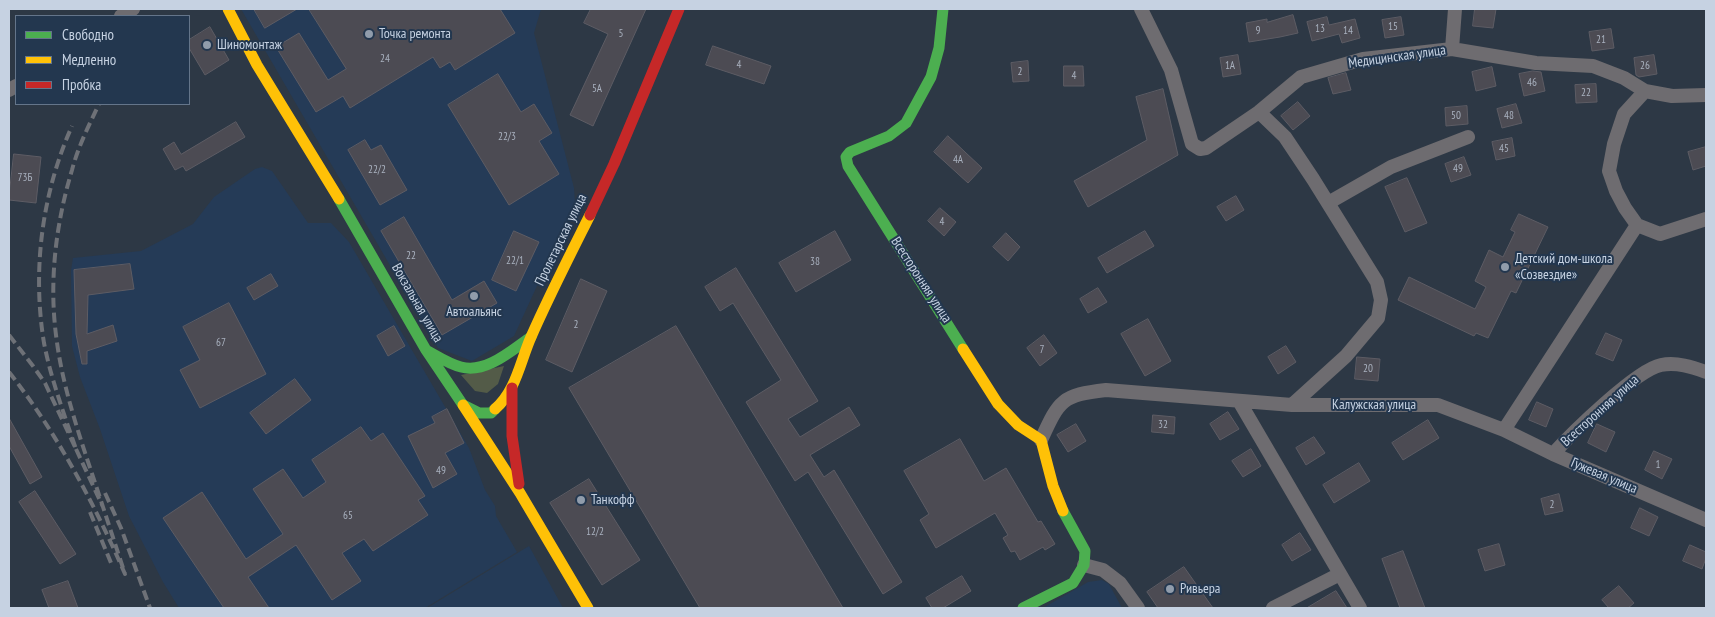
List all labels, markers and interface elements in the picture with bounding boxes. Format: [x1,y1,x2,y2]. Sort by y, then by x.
legend [15,15,190,105]
house number: 15 [1388,20,1398,34]
house number: 13 [1315,22,1325,36]
house number: 9 [1256,24,1260,38]
house number: 14 [1343,24,1353,38]
text: Свободно [62,25,114,44]
place label: Точка ремонта [379,26,451,42]
house number: 5 [619,27,623,41]
marker: Точка ремонта [363,28,375,40]
house number: 21 [1596,33,1606,47]
place label: Шиномонтаж [217,37,282,53]
marker: Шиномонтаж [201,39,213,51]
street label: Медицинская улица [1347,42,1447,72]
text: Медленно [62,50,116,69]
house number: 24 [380,52,390,66]
house number: 4 [737,58,741,72]
house number: 1А [1225,59,1235,73]
house number: 26 [1640,59,1650,73]
house number: 2 [1018,65,1022,79]
house number: 4 [1072,69,1076,83]
text: Пробка [62,75,101,94]
house number: 46 [1527,76,1537,90]
house number: 5А [592,82,602,96]
house number: 22 [1581,86,1591,100]
house number: 50 [1451,109,1461,123]
house number: 48 [1504,109,1514,123]
house number: 22/3 [498,130,516,144]
house number: 45 [1499,142,1509,156]
house number: 4А [953,153,963,167]
house number: 49 [1453,162,1463,176]
house number: 22/2 [368,163,386,177]
house number: 73Б [18,171,32,185]
street label: Пролетарская улица [531,191,591,289]
house number: 4 [940,215,944,229]
street label: Всесторонняя улица [887,234,955,326]
house number: 22 [406,249,416,263]
place label: Детский дом-школа «Созвездие» [1515,251,1613,284]
house number: 22/1 [506,254,524,268]
house number: 38 [810,255,820,269]
street label: Вокзальная улица [388,261,446,345]
marker: Детский дом-школа «Созвездие» [1499,261,1511,273]
marker: Автоальянс [468,290,480,302]
place label: Автоальянс [446,304,502,320]
house number: 2 [574,318,578,332]
house number: 67 [216,336,226,350]
house number: 7 [1040,343,1044,357]
house number: 20 [1363,362,1373,376]
street label: Всесторонняя улица [1558,372,1642,450]
street label: Калужская улица [1332,397,1416,413]
house number: 32 [1158,418,1168,432]
street label: Гужевая улица [1568,454,1640,498]
house number: 1 [1656,458,1660,472]
house number: 49 [436,464,446,478]
place label: Танкофф [591,492,634,508]
marker: Танкофф [575,494,587,506]
house number: 2 [1550,498,1554,512]
house number: 65 [343,509,353,523]
house number: 12/2 [586,525,604,539]
place label: Ривьера [1180,581,1220,597]
marker: Ривьера [1164,583,1176,595]

